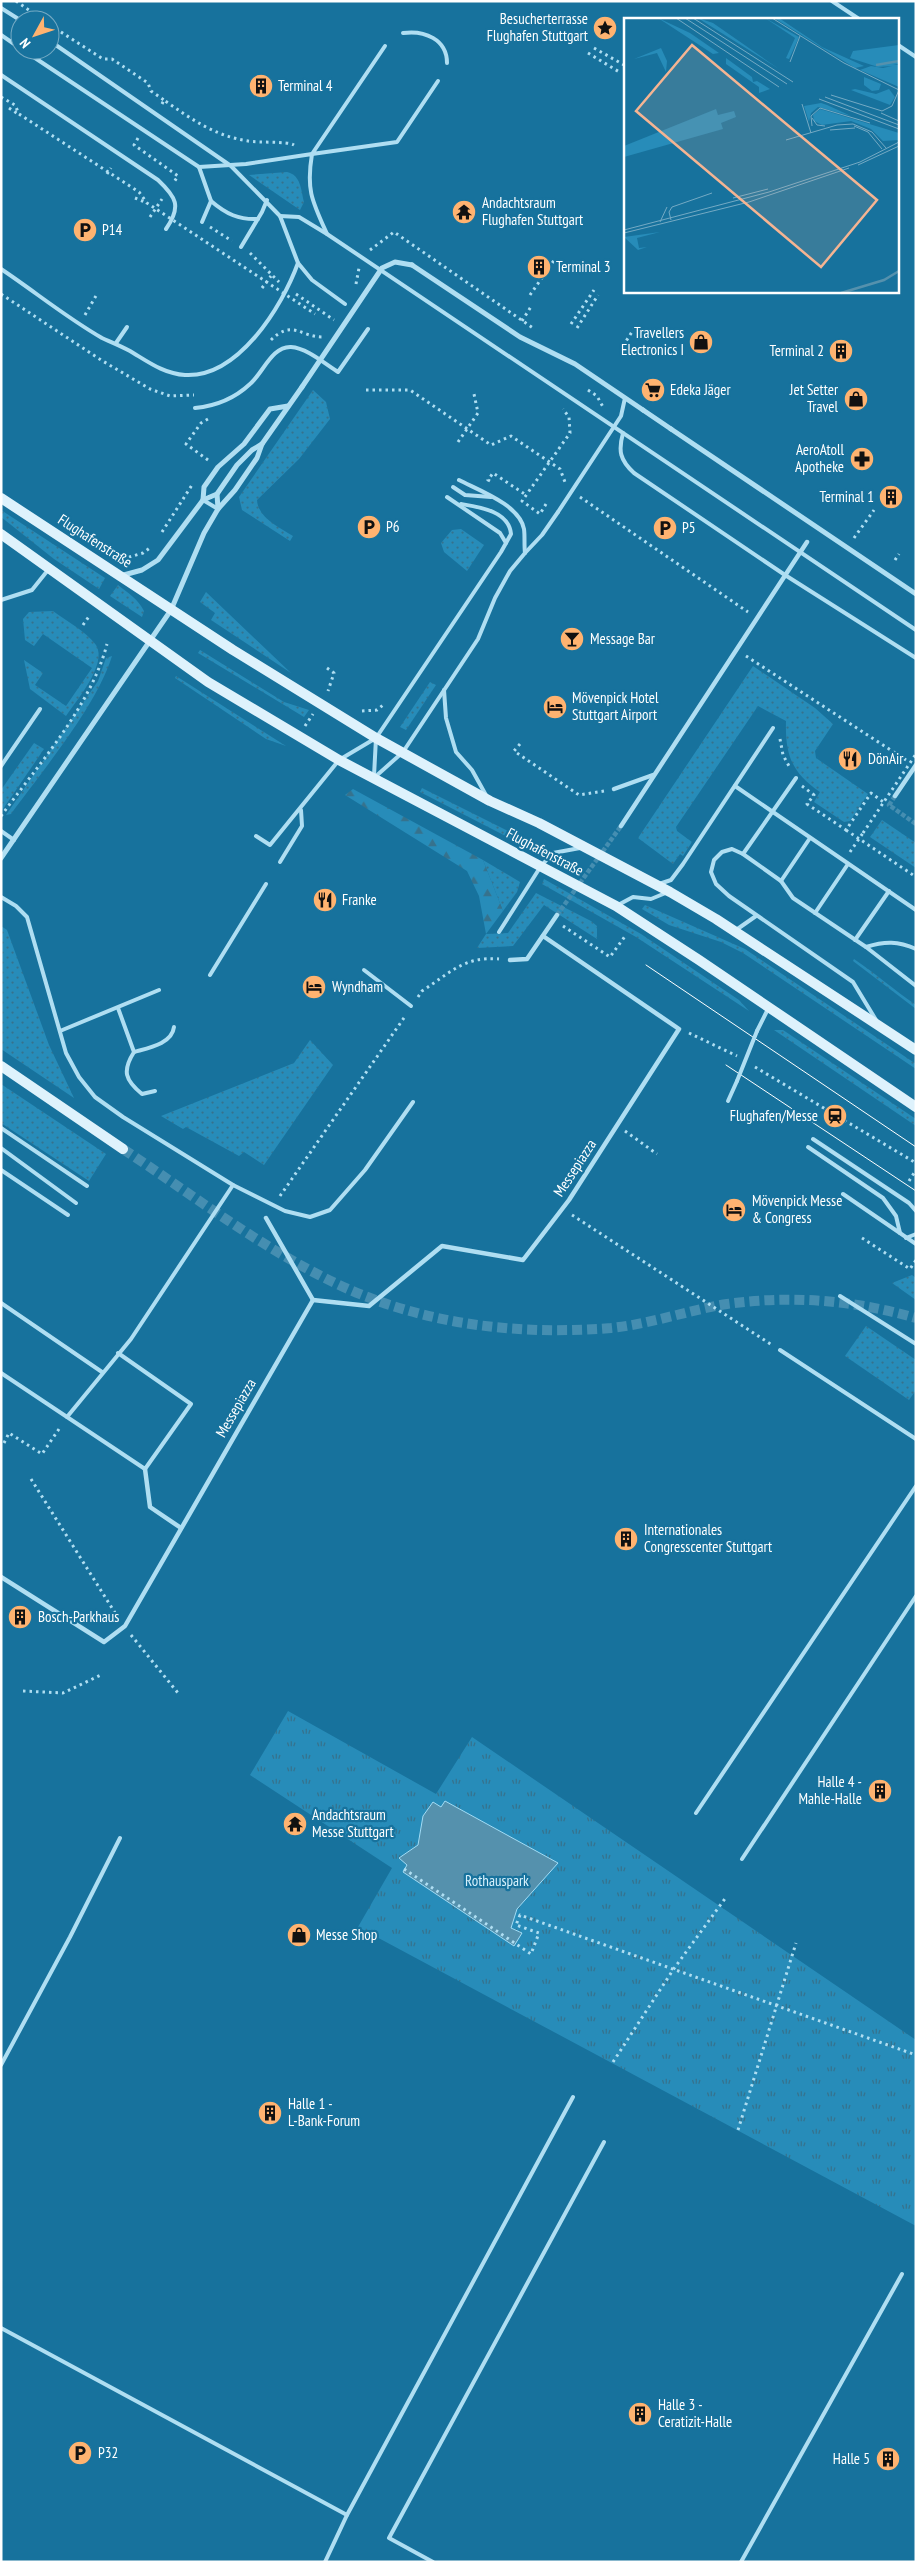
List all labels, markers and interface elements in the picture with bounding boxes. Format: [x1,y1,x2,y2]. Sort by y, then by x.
place label: Besucherterrasse Flughafen Stuttgart [487,9,588,45]
north arrow [10,10,60,60]
place icon: Besucherterrasse Flughafen Stuttgart [592,15,618,41]
inset map [624,18,900,292]
text: N [16,35,34,52]
building icon: Terminal 4 [248,73,274,99]
place label: Terminal 4 [278,76,333,95]
place label: Andachtsraum Flughafen Stuttgart [482,193,583,229]
temple icon: Andachtsraum Flughafen Stuttgart [451,199,477,225]
parking icon: P14 [72,217,98,243]
place label: P14 [102,220,123,239]
building icon: Terminal 3 [526,254,552,280]
place label: Terminal 3 [556,257,611,276]
place label: Travellers Electronics I [621,323,684,359]
shop icon: Travellers Electronics I [688,329,714,355]
building icon: Terminal 2 [828,338,854,364]
place label: Terminal 2 [770,341,824,360]
supermarket icon: Edeka Jäger [640,377,666,403]
place label: Edeka Jäger [670,380,731,399]
place label: Jet Setter Travel [789,380,839,416]
shop icon: Jet Setter Travel [843,386,869,412]
place label: AeroAtoll Apotheke [795,440,845,476]
pharmacy icon: AeroAtoll Apotheke [849,446,875,472]
building icon: Terminal 1 [878,484,904,510]
place label: Terminal 1 [820,487,874,506]
street label: Flughafenstraße [55,510,136,572]
parking icon: P6 [356,514,382,540]
parking icon: P5 [652,515,678,541]
place label: P6 [386,517,400,536]
place label: P5 [682,518,696,537]
bar icon: Message Bar [559,626,585,652]
place label: Message Bar [590,629,656,648]
place label: Mövenpick Hotel Stuttgart Airport [572,688,659,724]
hotel icon: Mövenpick Hotel Stuttgart Airport [542,694,568,720]
restaurant icon: DönAir [837,746,863,772]
place label: DönAir [868,749,904,768]
street label: Flughafenstraße [503,823,587,880]
restaurant icon: Franke [312,887,338,913]
place label: Franke [342,890,377,909]
hotel icon: Wyndham [301,974,327,1000]
place label: Wyndham [332,977,383,996]
station icon: Flughafen/Messe [822,1103,848,1129]
place label: Flughafen/Messe [730,1106,818,1125]
street label: Messepiazza [549,1135,600,1200]
place label: Mövenpick Messe & Congress [752,1191,842,1227]
hotel icon: Mövenpick Messe & Congress [721,1197,747,1223]
street label: Messepiazza [211,1375,260,1441]
place label: Internationales Congresscenter Stuttgart [644,1520,772,1556]
building icon: Internationales Congresscenter Stuttgart [613,1526,639,1552]
building icon: Bosch-Parkhaus [7,1604,33,1630]
place label: Bosch-Parkhaus [38,1607,119,1626]
place label: Halle 4 - Mahle-Halle [799,1772,862,1808]
building icon: Halle 4 - Mahle-Halle [867,1778,893,1804]
place label: Andachtsraum Messe Stuttgart [312,1805,394,1841]
temple icon: Andachtsraum Messe Stuttgart [282,1811,308,1837]
park label: Rothauspark [465,1871,529,1890]
shop icon: Messe Shop [286,1922,312,1948]
place label: Messe Shop [316,1925,377,1944]
place label: Halle 1 - L-Bank-Forum [288,2094,360,2130]
building icon: Halle 1 - L-Bank-Forum [257,2100,283,2126]
place label: Halle 3 - Ceratizit-Halle [658,2395,732,2431]
building icon: Halle 3 - Ceratizit-Halle [627,2401,653,2427]
parking icon: P32 [67,2440,93,2466]
place label: P32 [98,2443,118,2462]
building icon: Halle 5 [875,2446,901,2472]
place label: Halle 5 [833,2449,870,2468]

